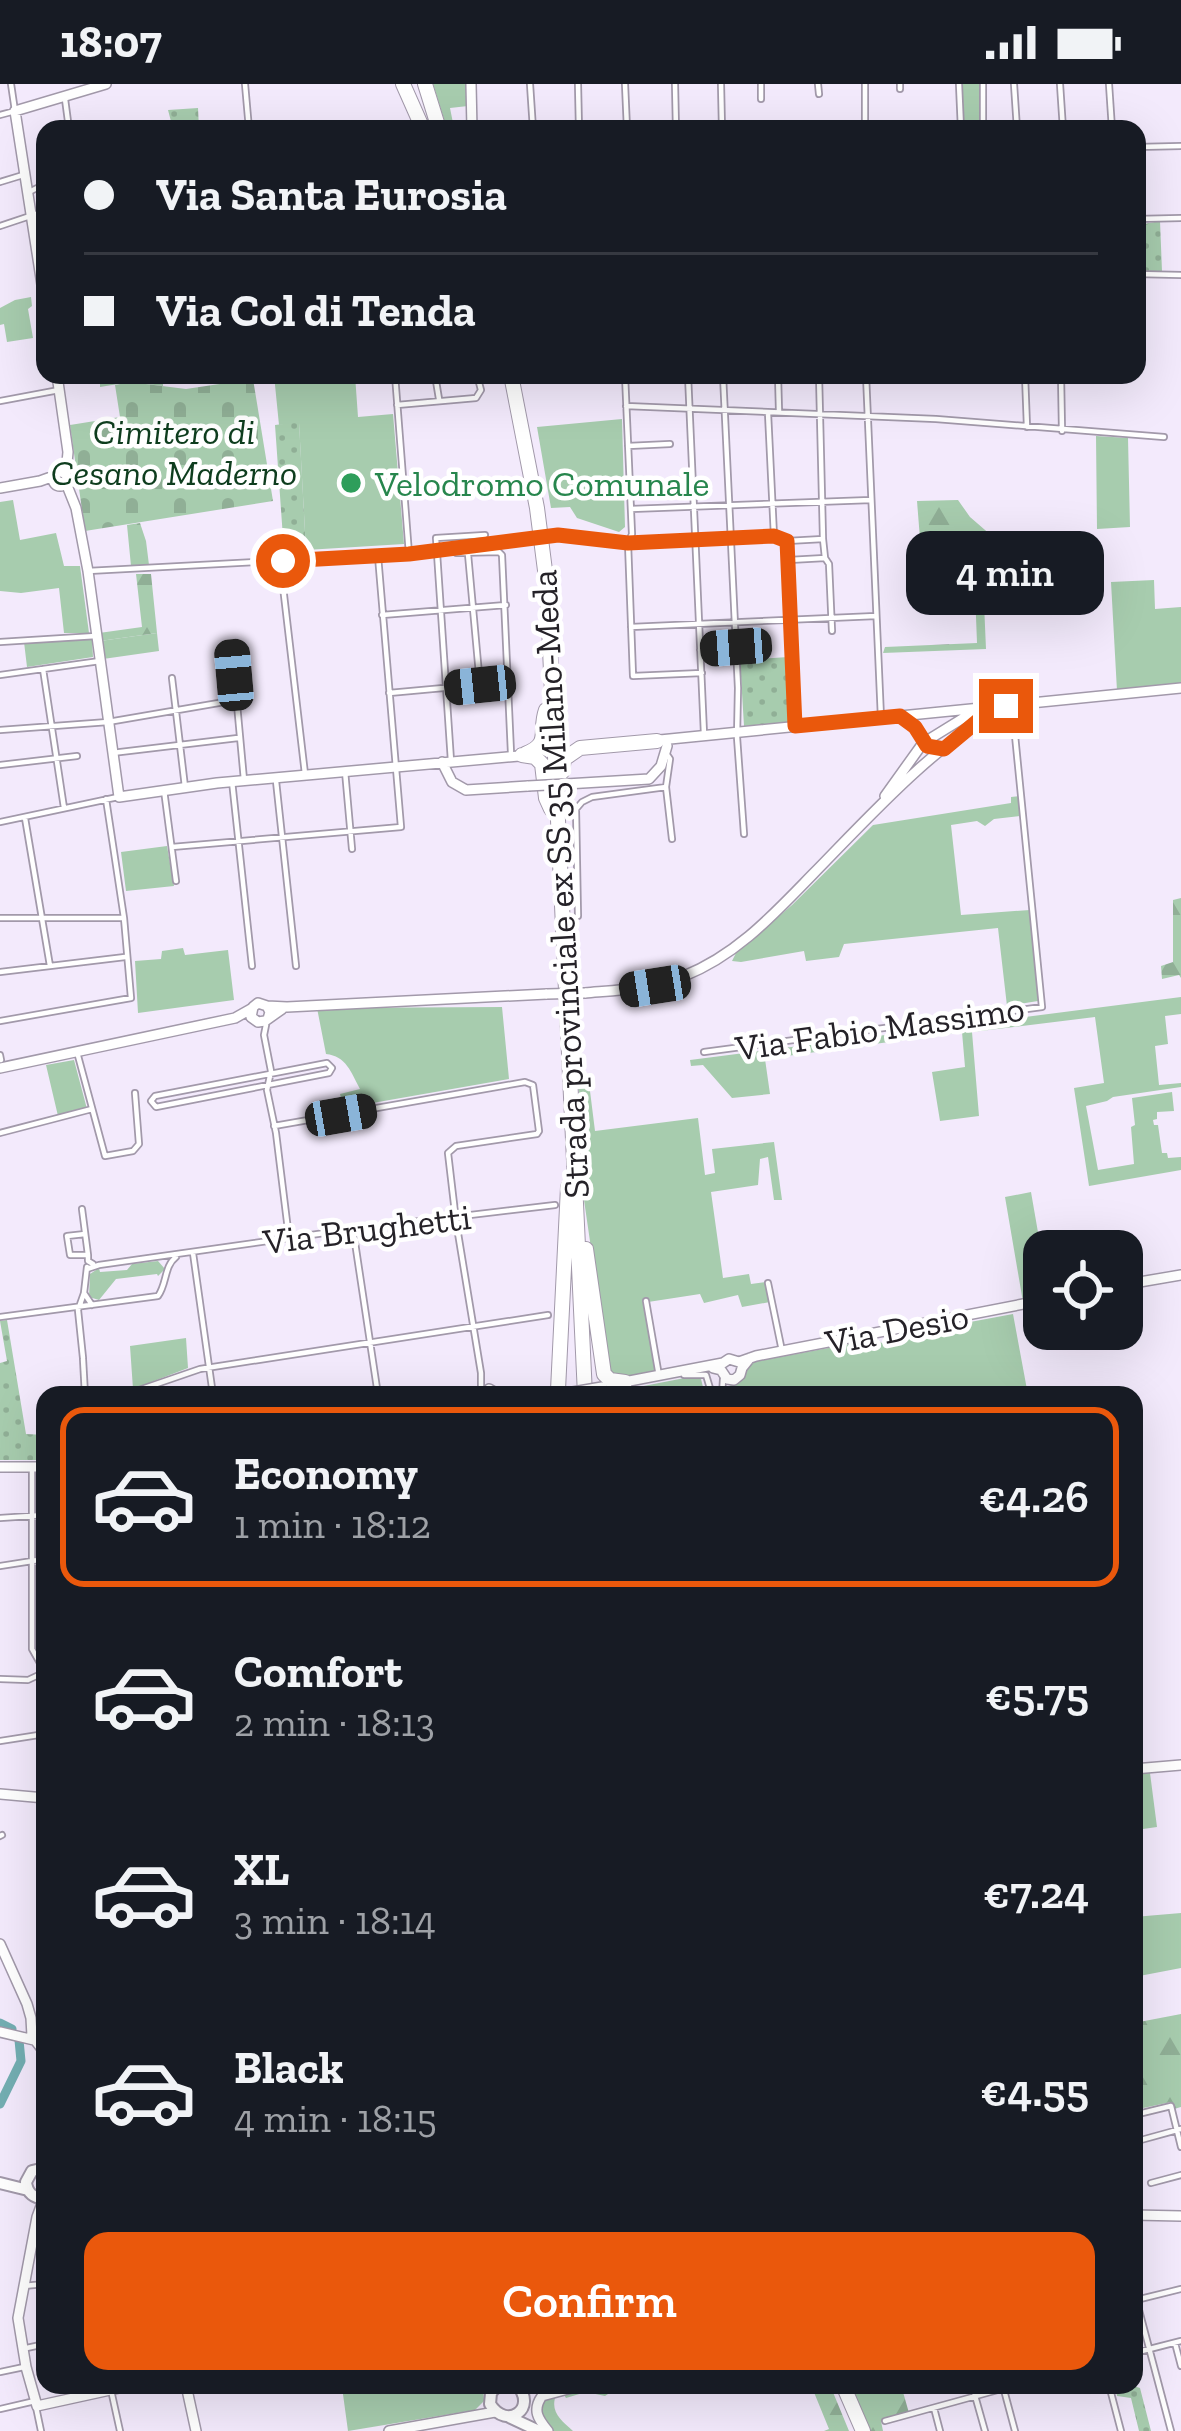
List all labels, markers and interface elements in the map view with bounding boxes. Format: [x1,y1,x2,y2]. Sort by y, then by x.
text: 18:07 [60,15,162,69]
text: Via Santa Eurosia [156,168,507,222]
text: Via Col di Tenda [156,284,476,338]
park label: Cimitero di Cesano Maderno [51,410,297,494]
place label: Velodromo Comunale [374,462,709,505]
marker: Velodromo Comunale [338,470,364,496]
callout: 4 min [907,532,1105,616]
route start [256,534,310,588]
text: 4 min [956,549,1054,596]
street label: Strada provinciale ex SS 35 Milano-Meda [522,569,598,1199]
car [699,627,773,667]
car [213,638,255,712]
car [442,663,518,707]
route end [979,679,1033,733]
car [617,963,693,1009]
street label: Via Fabio Massimo [732,986,1027,1070]
car [302,1091,380,1139]
street label: Via Brughetti [260,1195,473,1263]
map controls [1023,1230,1143,1350]
button: locate [1023,1230,1143,1350]
street label: Via Desio [821,1294,972,1364]
icon: car [90,1443,198,1551]
text: Economy [234,1447,418,1501]
text: €4.26 [979,1470,1089,1524]
text: 1 min · 18:12 [234,1501,431,1548]
icon: car [90,1641,198,1749]
text: Comfort [234,1645,402,1699]
text: €5.75 [985,1668,1089,1722]
text: 2 min · 18:13 [234,1699,435,1746]
icon: car [90,1839,198,1947]
text: XL [234,1843,289,1897]
text: €7.24 [983,1866,1089,1920]
text: 3 min · 18:14 [234,1897,436,1944]
icon: car [90,2037,198,2145]
text: Black [234,2041,344,2095]
text: €4.55 [980,2064,1089,2118]
text: 4 min · 18:15 [234,2095,437,2142]
button: Confirm [84,2232,1095,2370]

